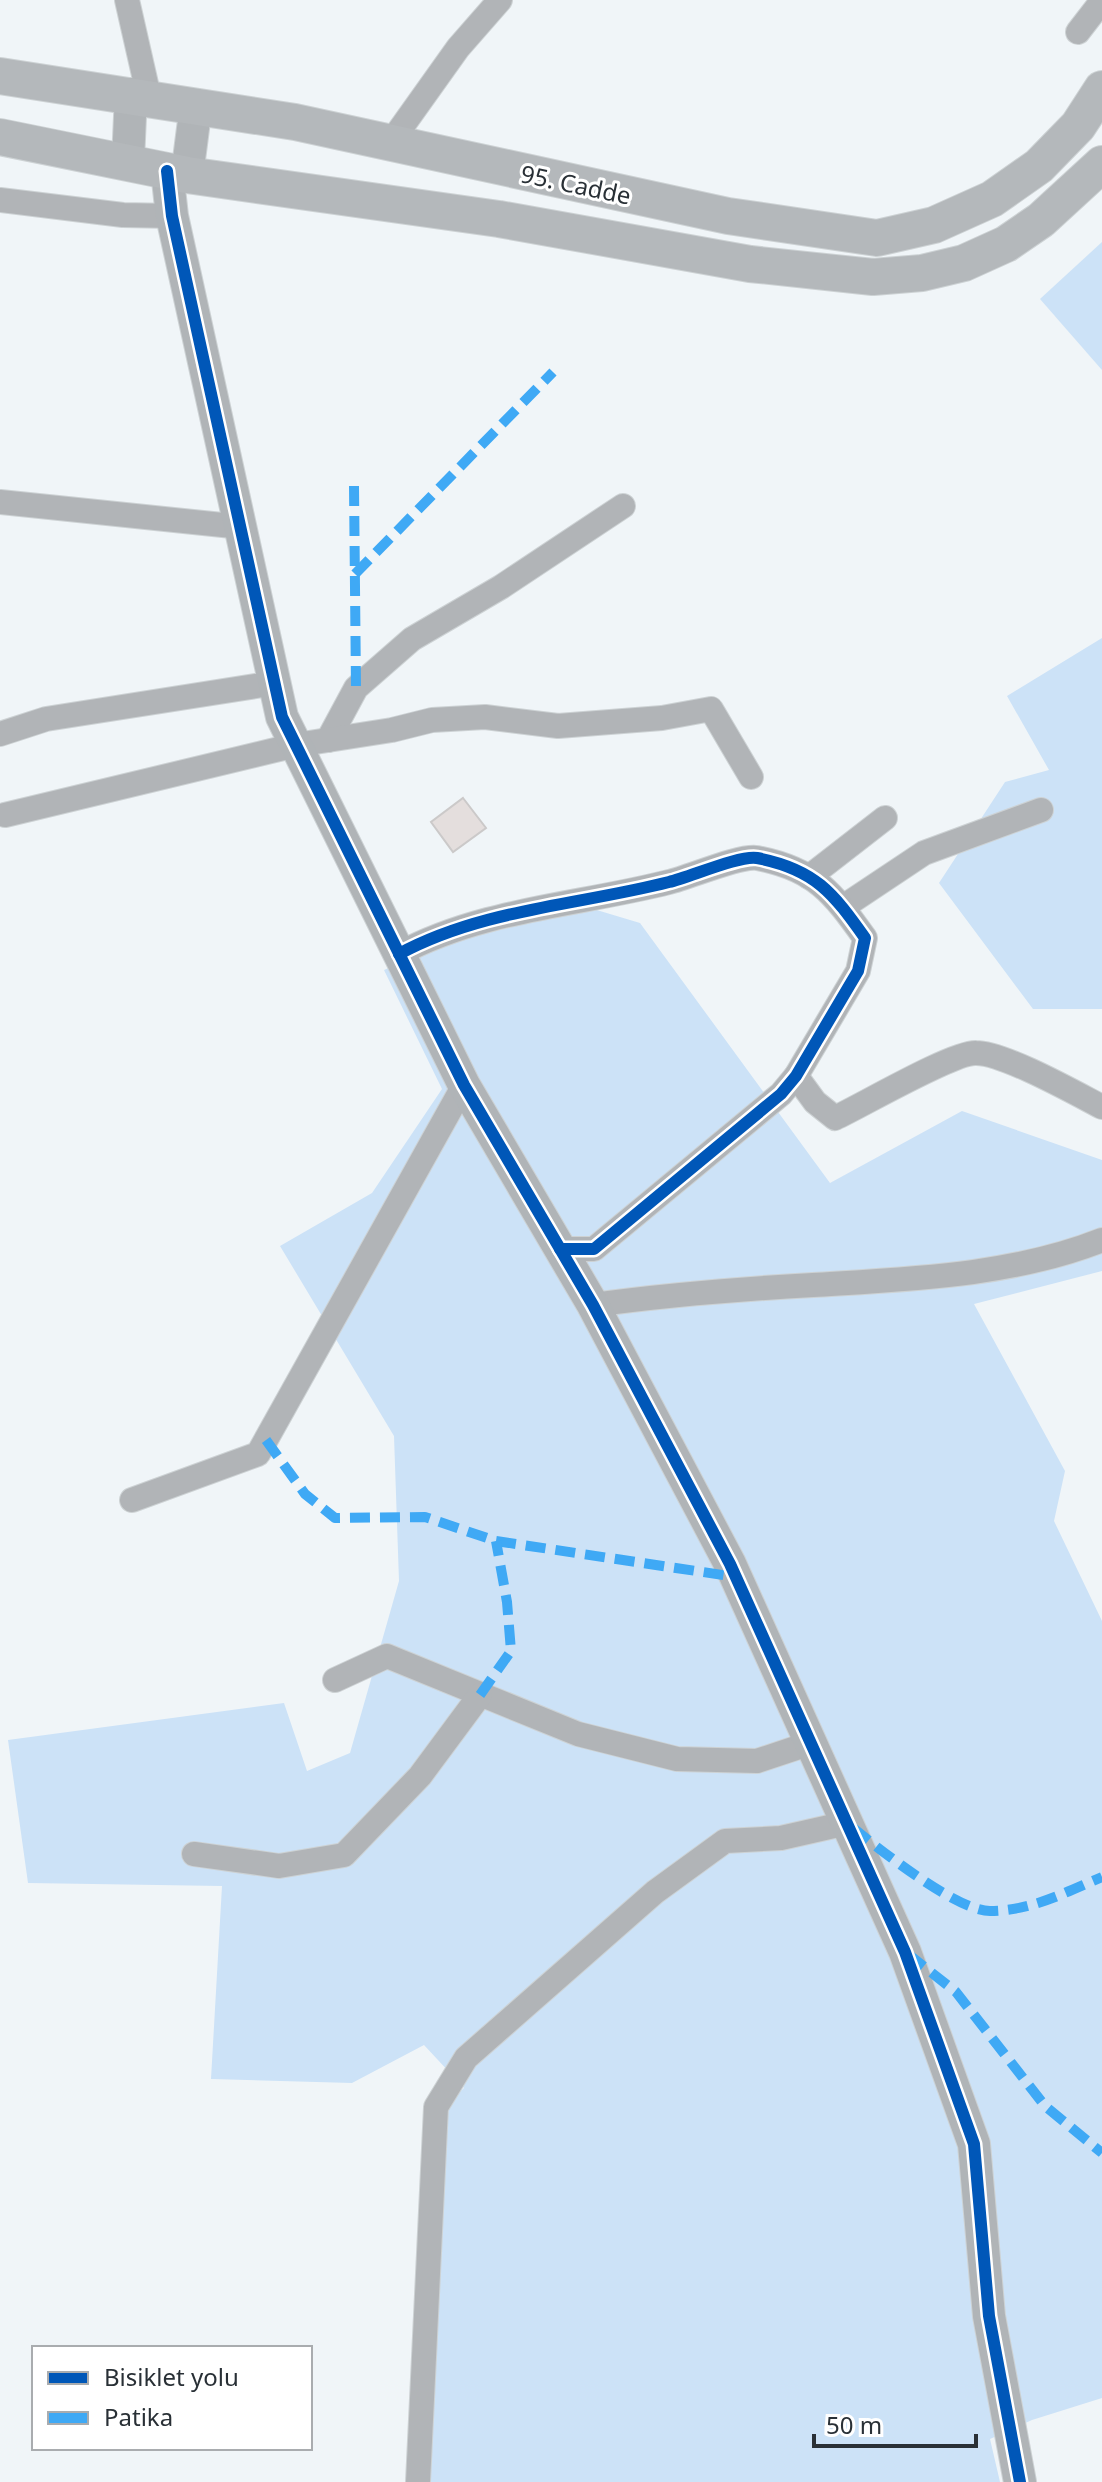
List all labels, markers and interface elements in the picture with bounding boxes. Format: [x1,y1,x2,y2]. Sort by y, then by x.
street label: 95. Cadde [518,156,634,212]
legend [32,2346,312,2450]
text: Bisiklet yolu [104,2360,239,2393]
scale bar [814,2398,976,2448]
text: Patika [104,2400,173,2433]
text: 50 m [826,2408,882,2441]

